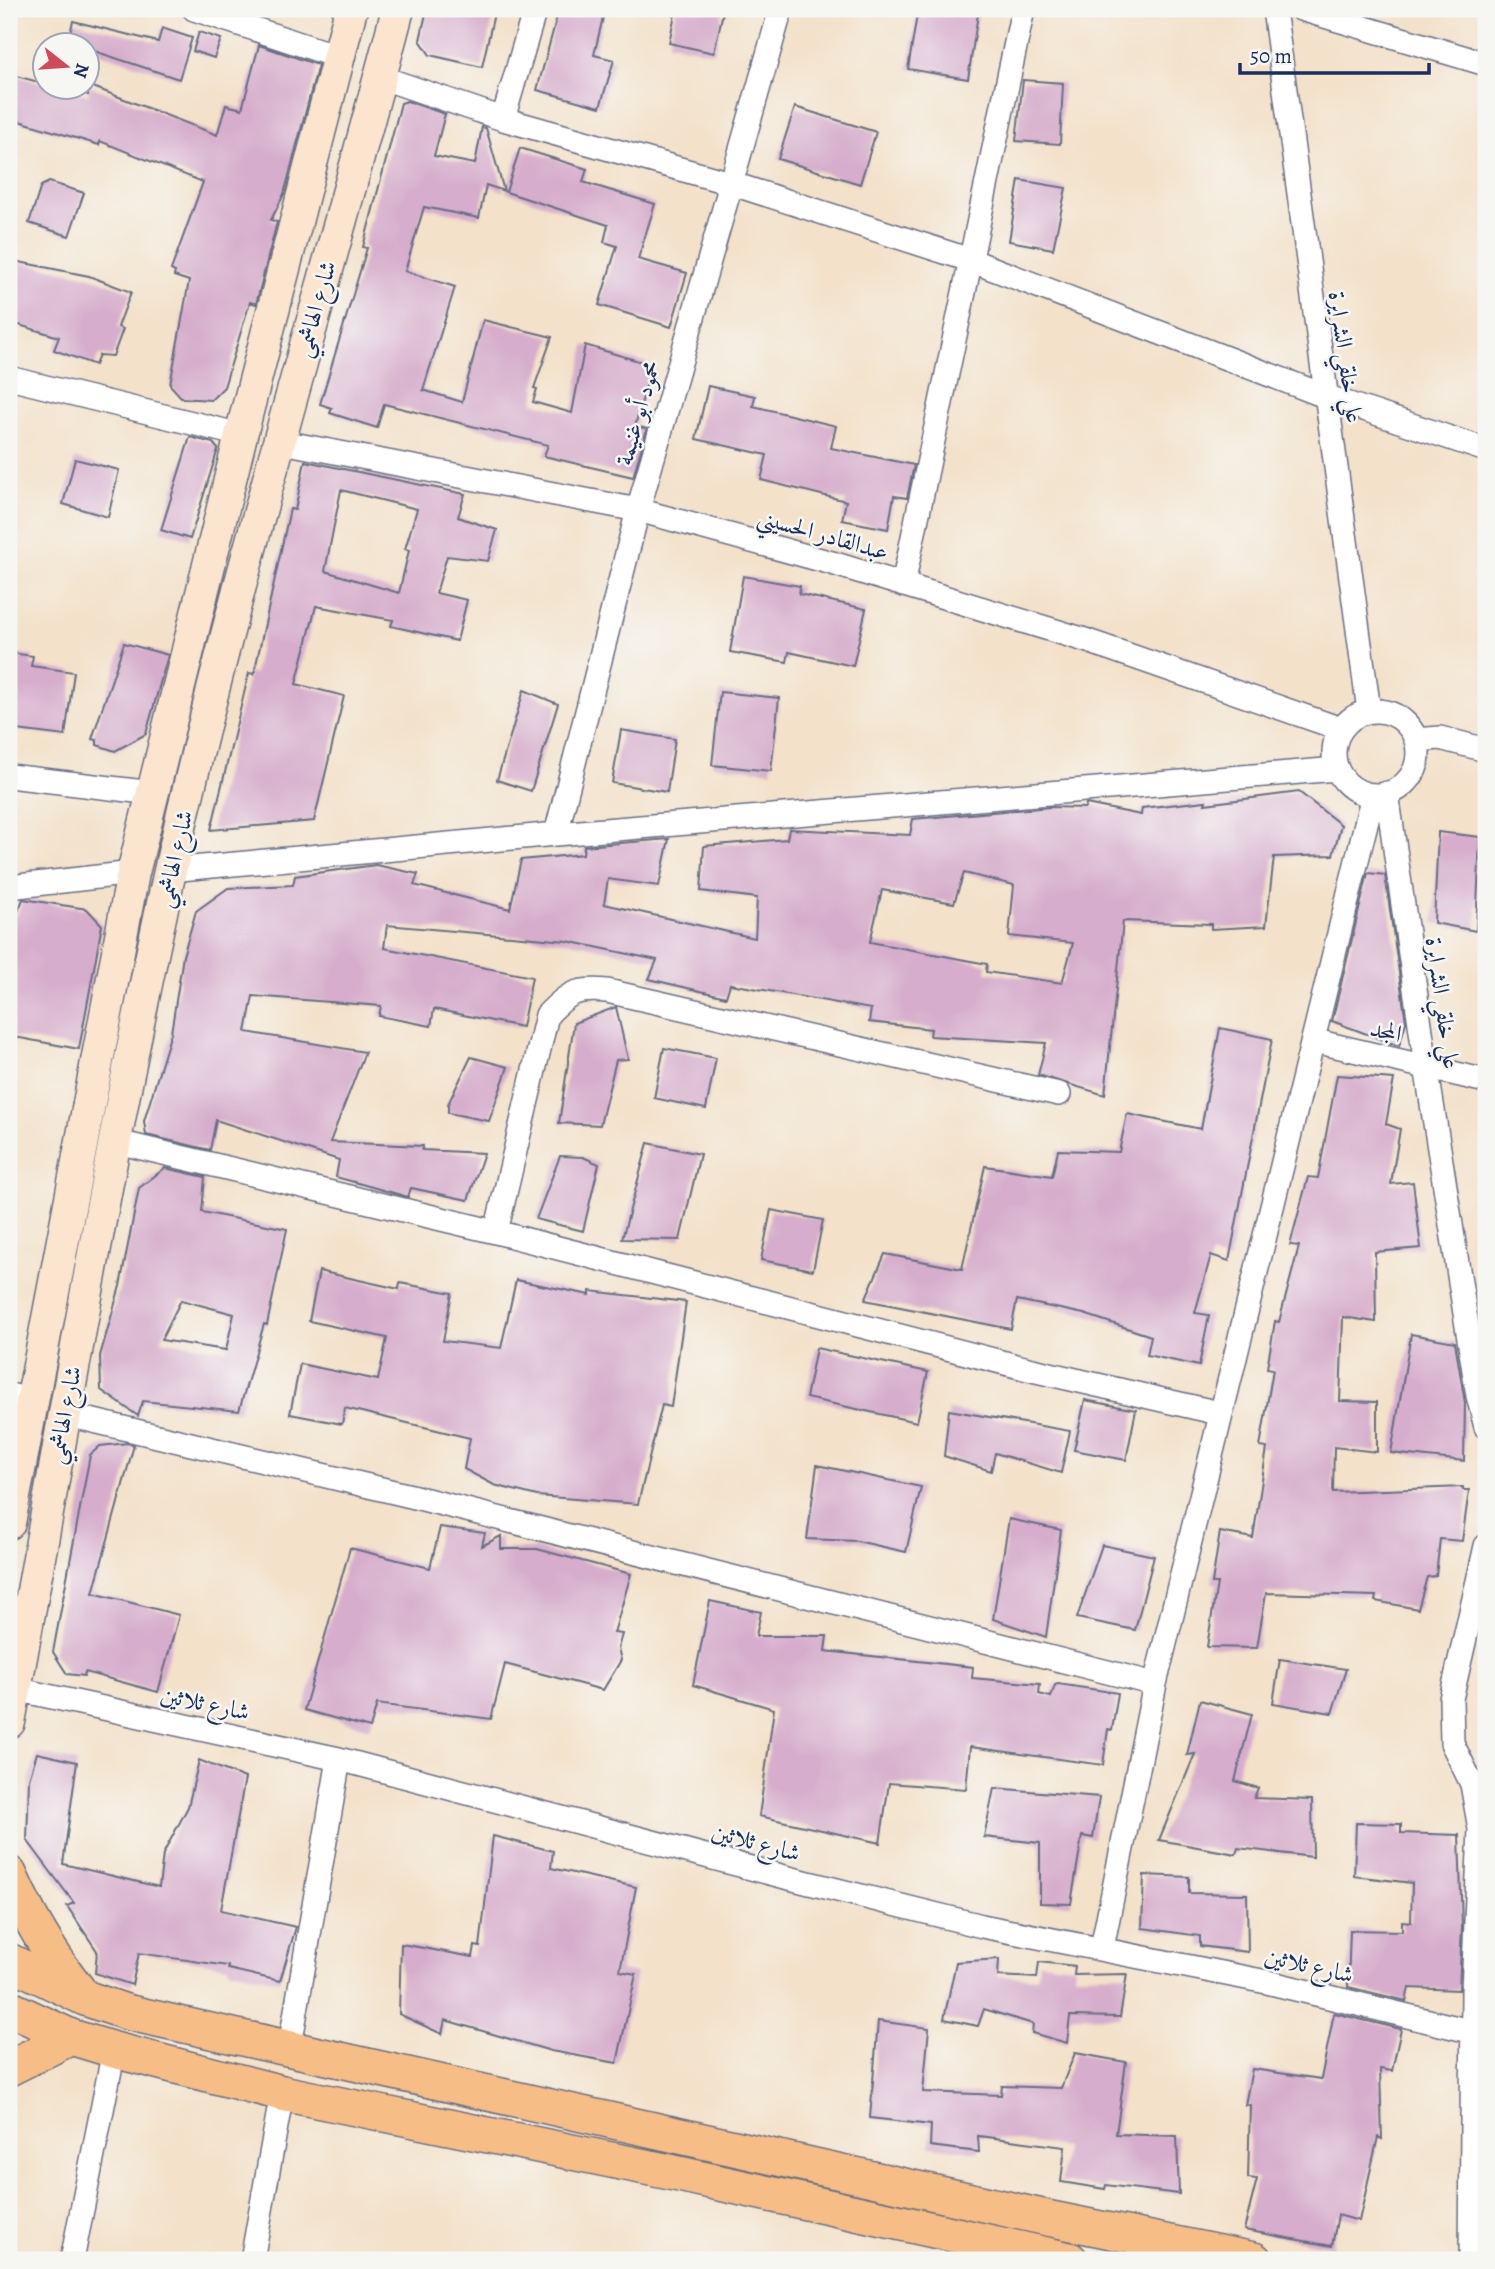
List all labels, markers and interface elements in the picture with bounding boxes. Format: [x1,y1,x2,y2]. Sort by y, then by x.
north arrow [32,32,102,102]
scale bar [1240,32,1428,76]
text: 50 m [1250,42,1292,70]
text: N [67,60,96,81]
street label: شارع الهاشمي [286,257,351,363]
street label: علي خلقي الشرايرة [1314,289,1371,426]
street label: محمود أبو غنيمة [607,356,668,469]
street label: عبدالقادر الحسيني [752,500,892,574]
street label: شارع الهاشمي [147,807,208,912]
street label: علي خلقي الشرايرة [1411,935,1468,1072]
street label: المجد [1367,1012,1405,1050]
street label: شارع الهاشمي [39,1363,96,1468]
street label: شارع ثلاثين [157,1678,253,1732]
street label: شارع ثلاثين [707,1815,804,1873]
street label: شارع ثلاثين [1260,1939,1357,1995]

